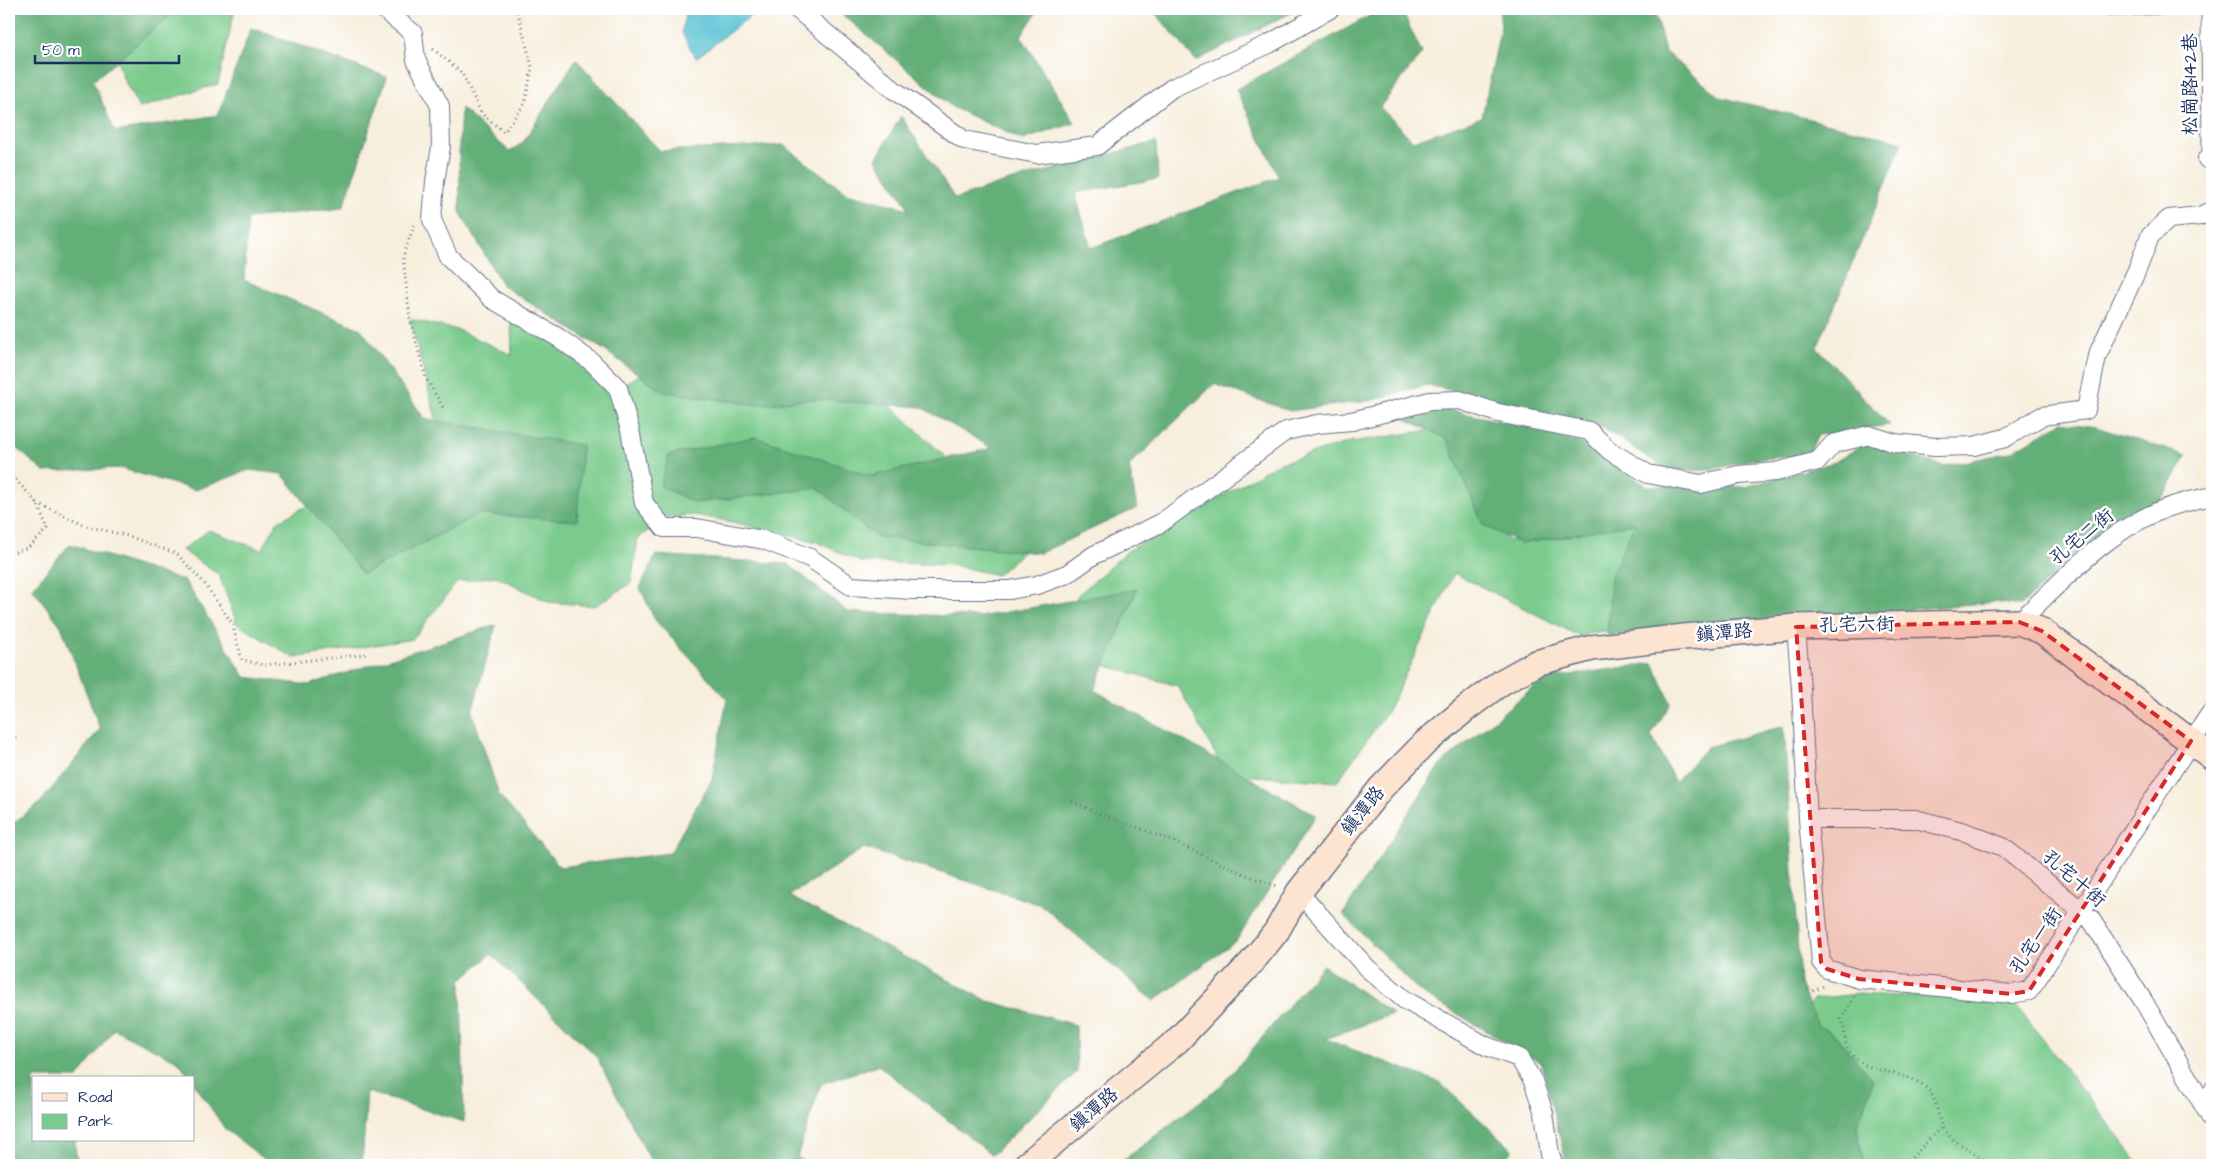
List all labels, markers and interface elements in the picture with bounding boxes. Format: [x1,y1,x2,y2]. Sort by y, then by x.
scale bar [35,32,179,64]
street label: 松崗路142巷 [2177,33,2204,135]
text: 50 m [42,40,80,61]
street label: 孔宅二街 [2044,503,2120,571]
street label: 孔宅六街 [1819,611,1895,639]
street label: 鎮潭路 [1694,617,1754,649]
street label: 鎮潭路 [1335,780,1391,842]
street label: 孔宅十街 [2036,844,2112,914]
street label: 孔宅一街 [2003,902,2069,980]
legend [32,1076,195,1142]
street label: 鎮潭路 [1063,1081,1125,1139]
text: Road [78,1087,113,1108]
text: Park [78,1111,113,1132]

